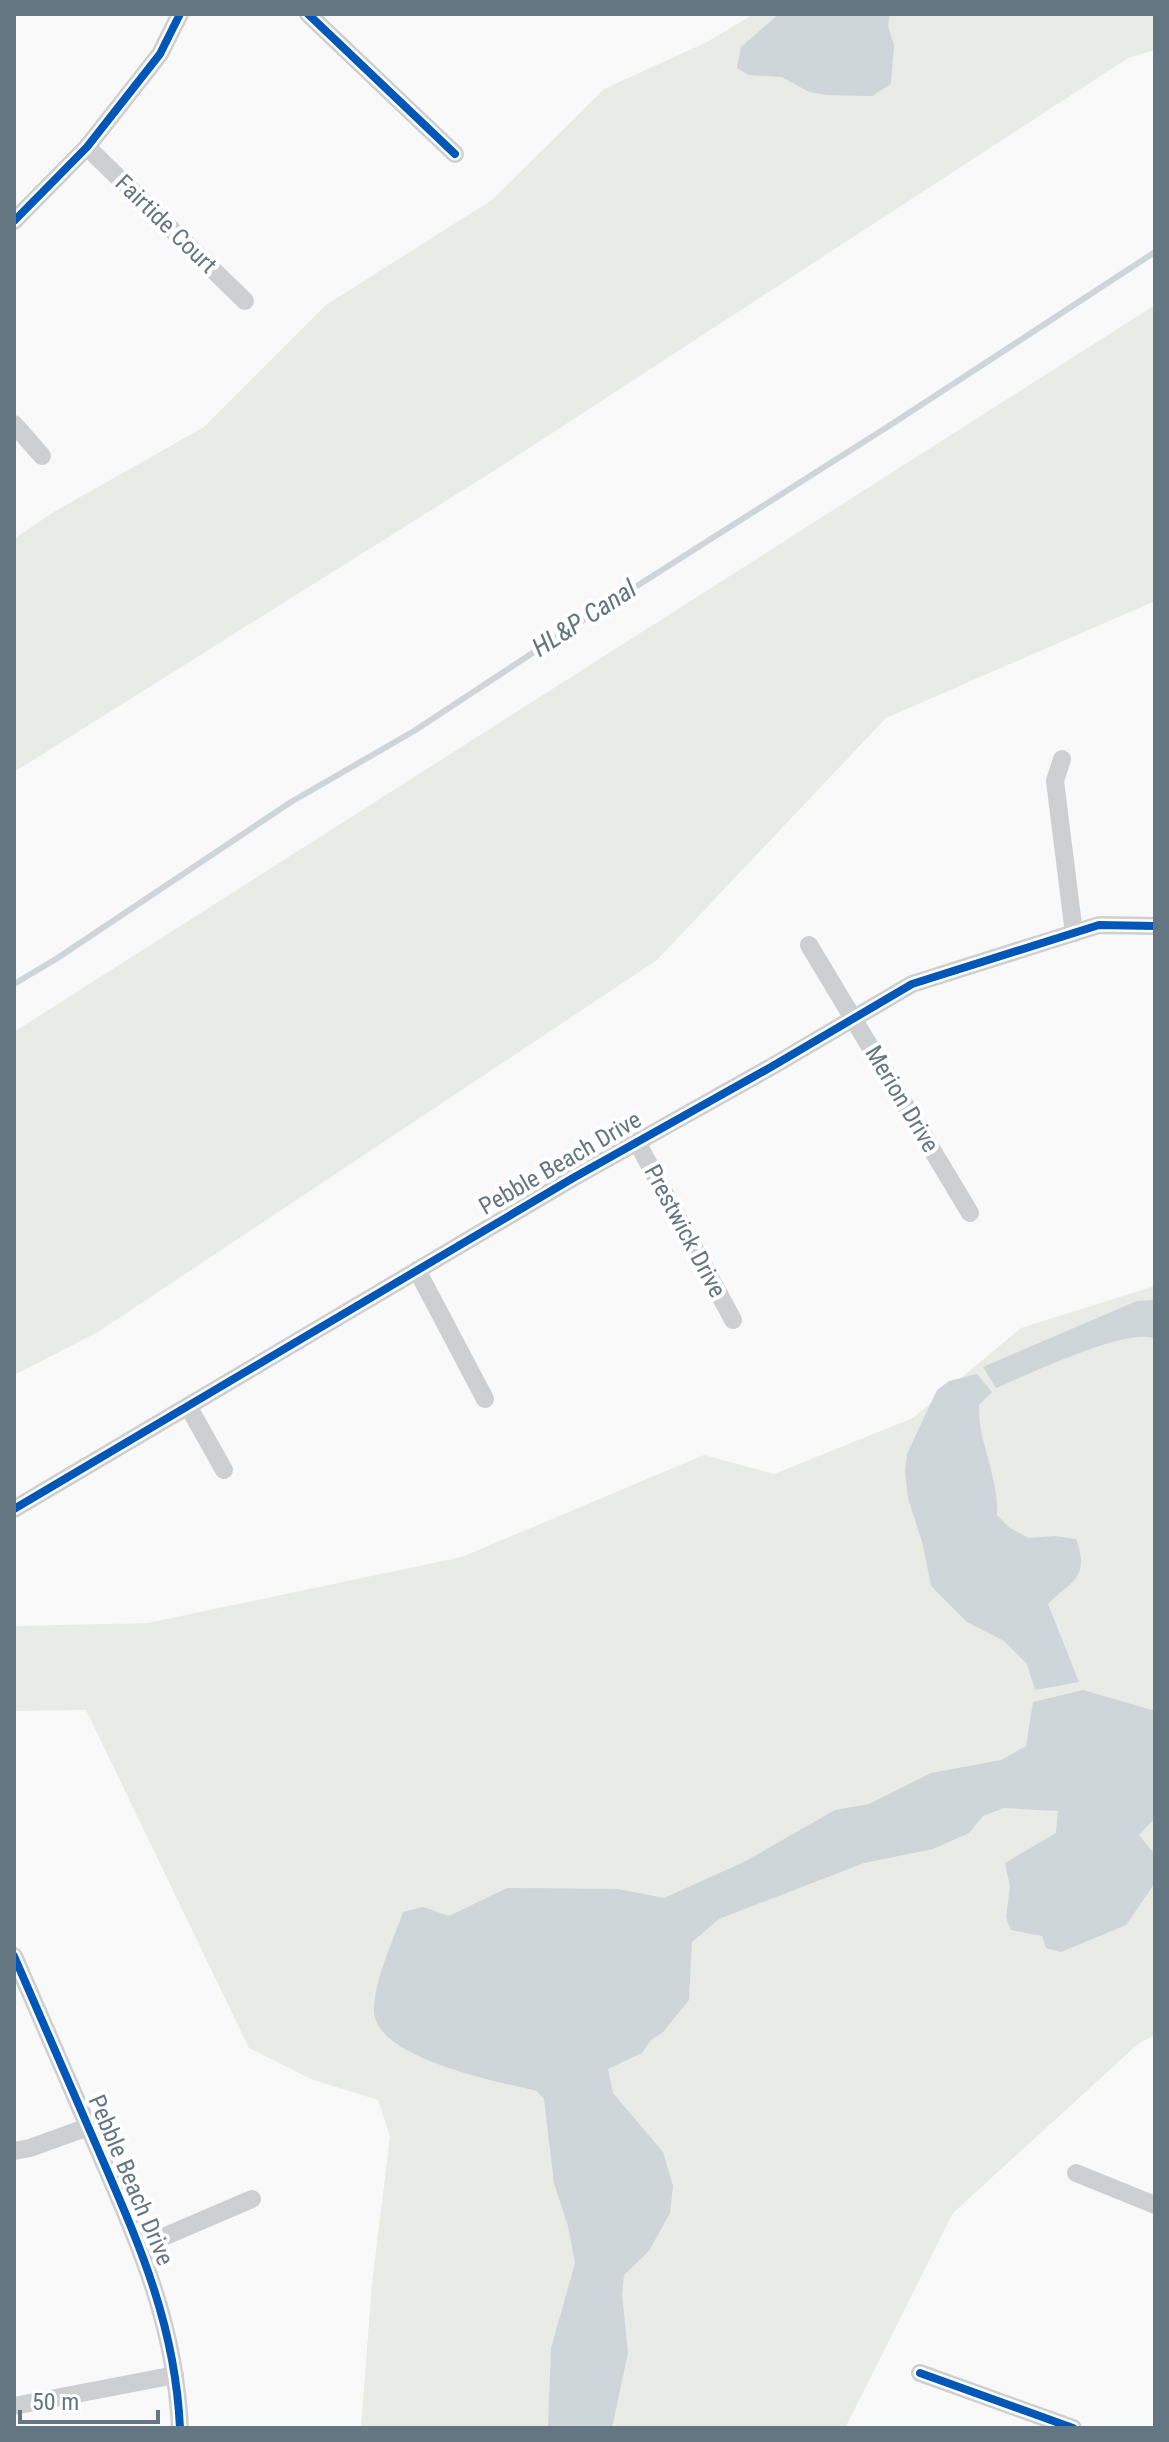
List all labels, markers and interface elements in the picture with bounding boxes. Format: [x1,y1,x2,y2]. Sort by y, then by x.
street label: Fairtide Court [110,169,222,279]
water label: HL&P Canal [526,573,643,663]
street label: Merion Drive [859,1041,945,1157]
street label: Pebble Beach Drive [474,1105,646,1221]
street label: Prestwick Drive [638,1160,732,1302]
street label: Pebble Beach Drive [83,2091,179,2269]
scale bar [20,2374,158,2424]
text: 50 m [32,2388,79,2416]

